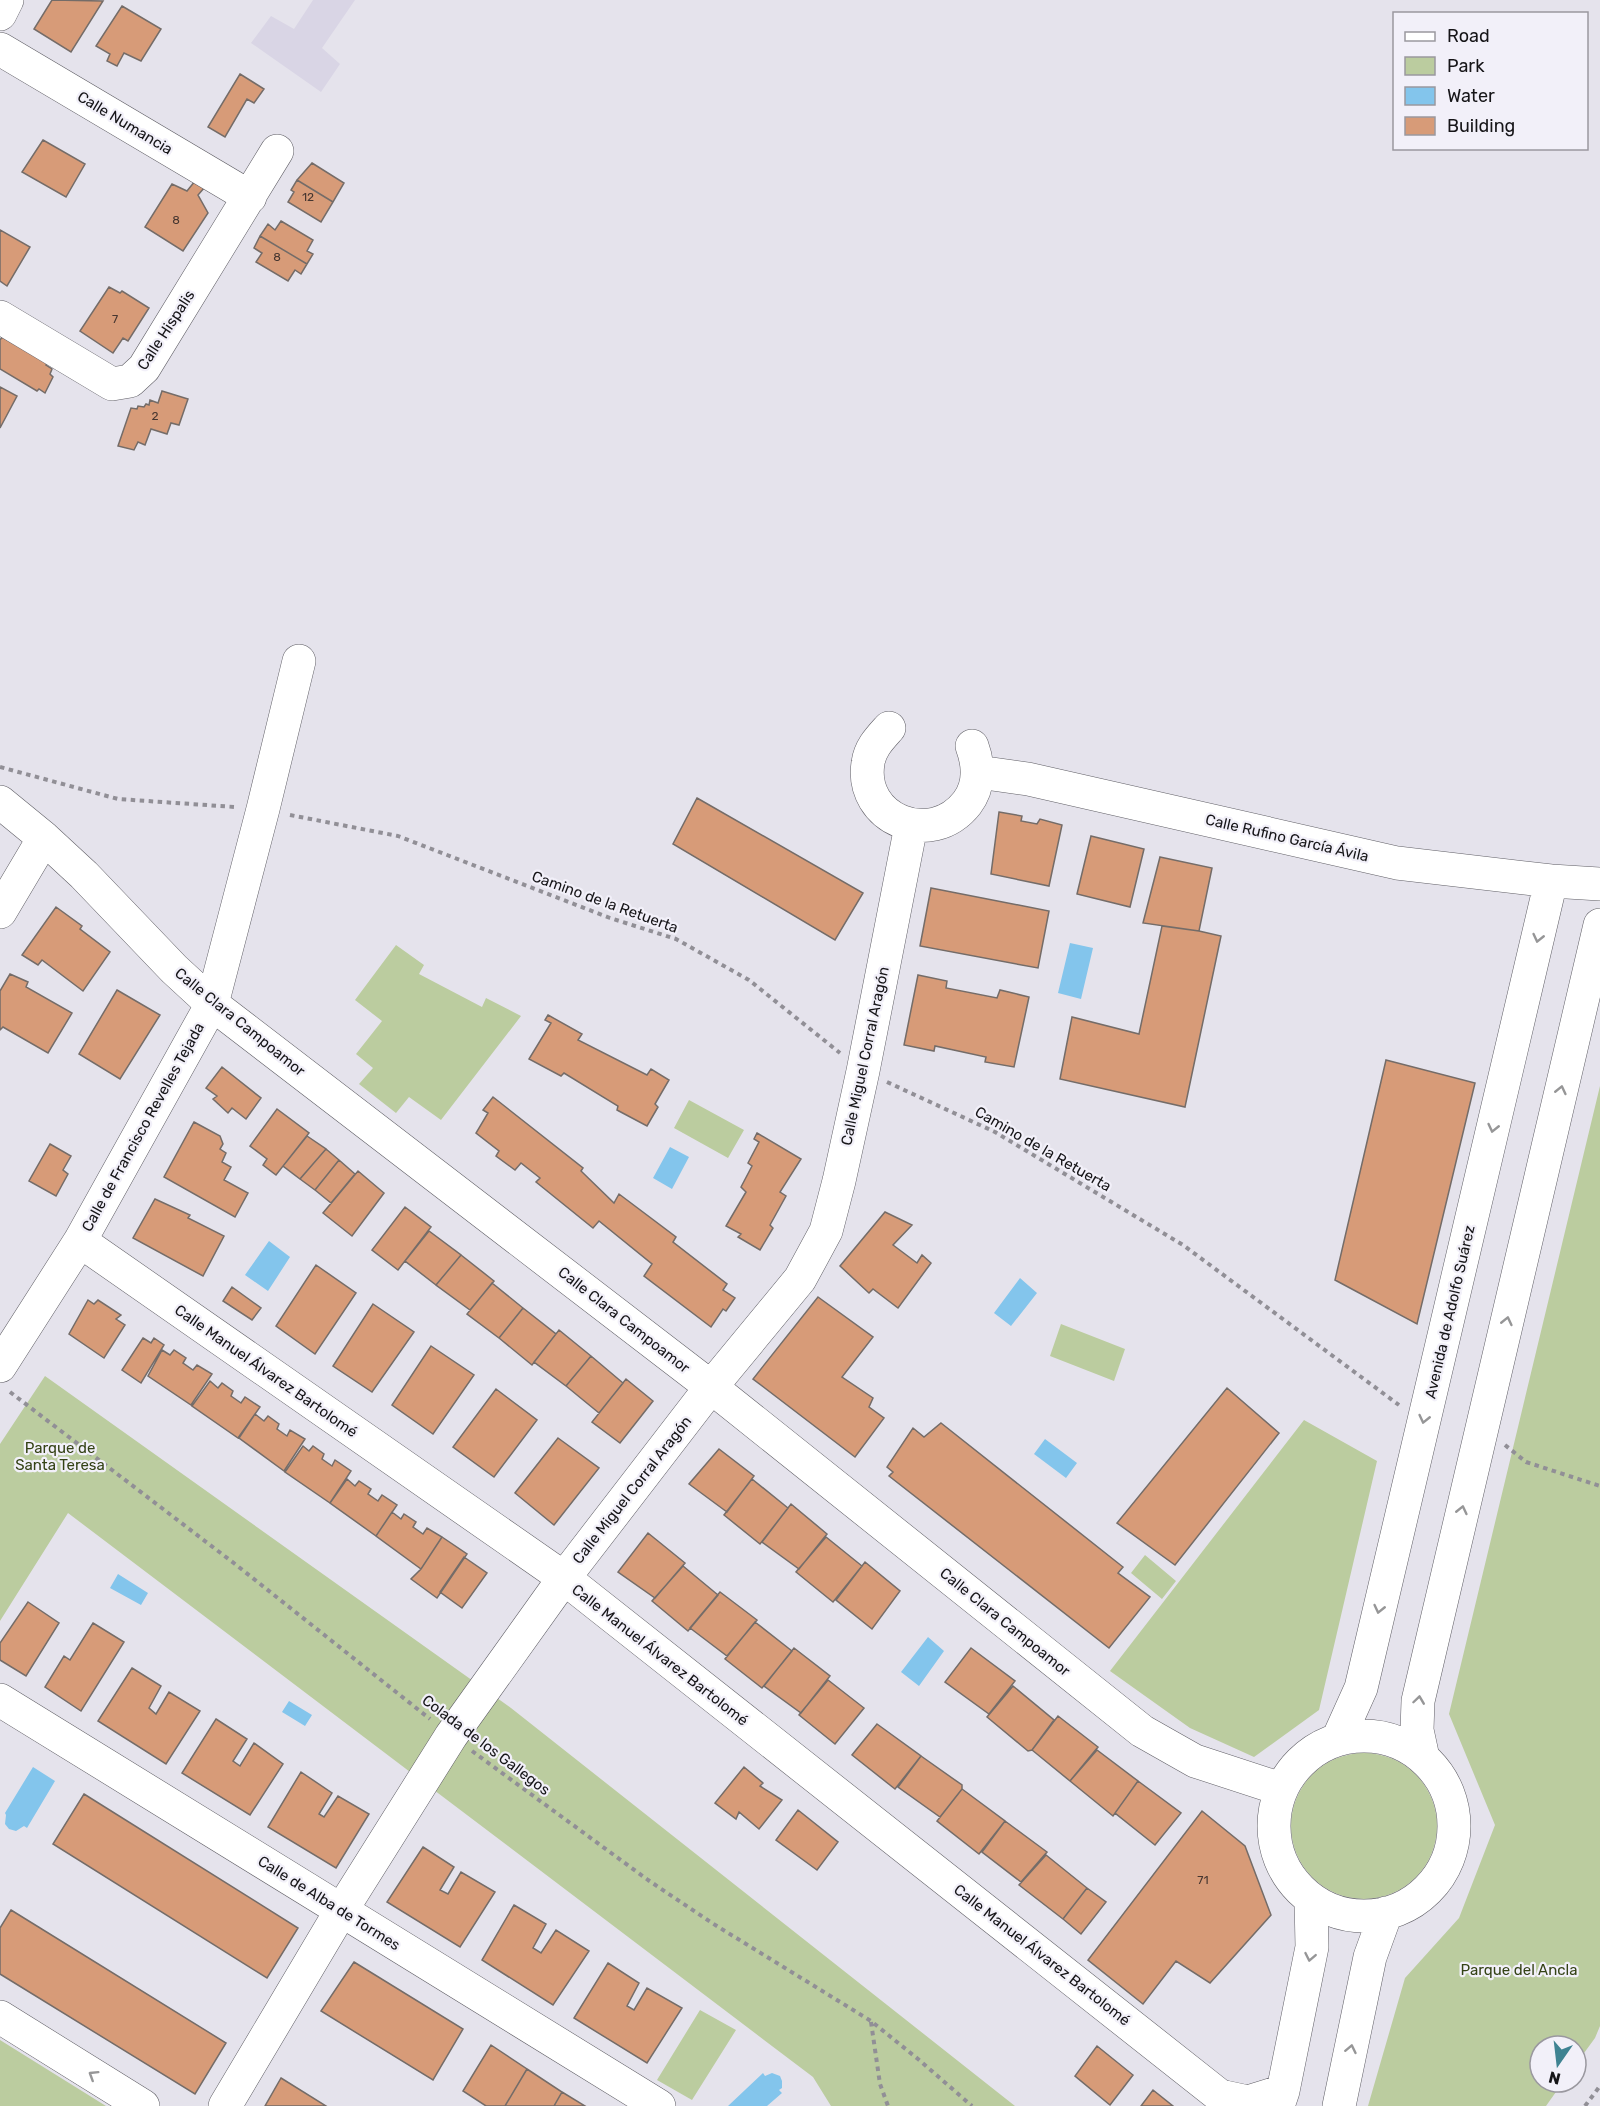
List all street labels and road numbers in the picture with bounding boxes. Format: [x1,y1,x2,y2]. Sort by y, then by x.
street label: Calle Numancia [74,87,176,159]
street label: Calle Hispalis [133,286,199,373]
street label: Calle Rufino García Ávila [1204,810,1370,866]
street label: Camino de la Retuerta [529,867,681,937]
street label: Calle Clara Campoamor [171,964,309,1080]
street label: Calle Miguel Corral Aragón [837,965,893,1147]
street label: Calle de Francisco Revelles Tejada [78,1019,208,1235]
street label: Camino de la Retuerta [972,1103,1114,1195]
street label: Avenida de Adolfo Suárez [1421,1223,1479,1400]
street label: Calle Clara Campoamor [555,1263,694,1377]
street label: Calle Manuel Álvarez Bartolomé [171,1301,361,1441]
street label: Calle Miguel Corral Aragón [569,1413,695,1567]
street label: Calle Clara Campoamor [936,1564,1074,1680]
street label: Calle Manuel Álvarez Bartolomé [568,1580,752,1730]
street label: Colada de los Gallegos [419,1691,554,1799]
street label: Calle de Alba de Tormes [255,1852,404,1954]
street label: Calle Manuel Álvarez Bartolomé [950,1880,1134,2030]

